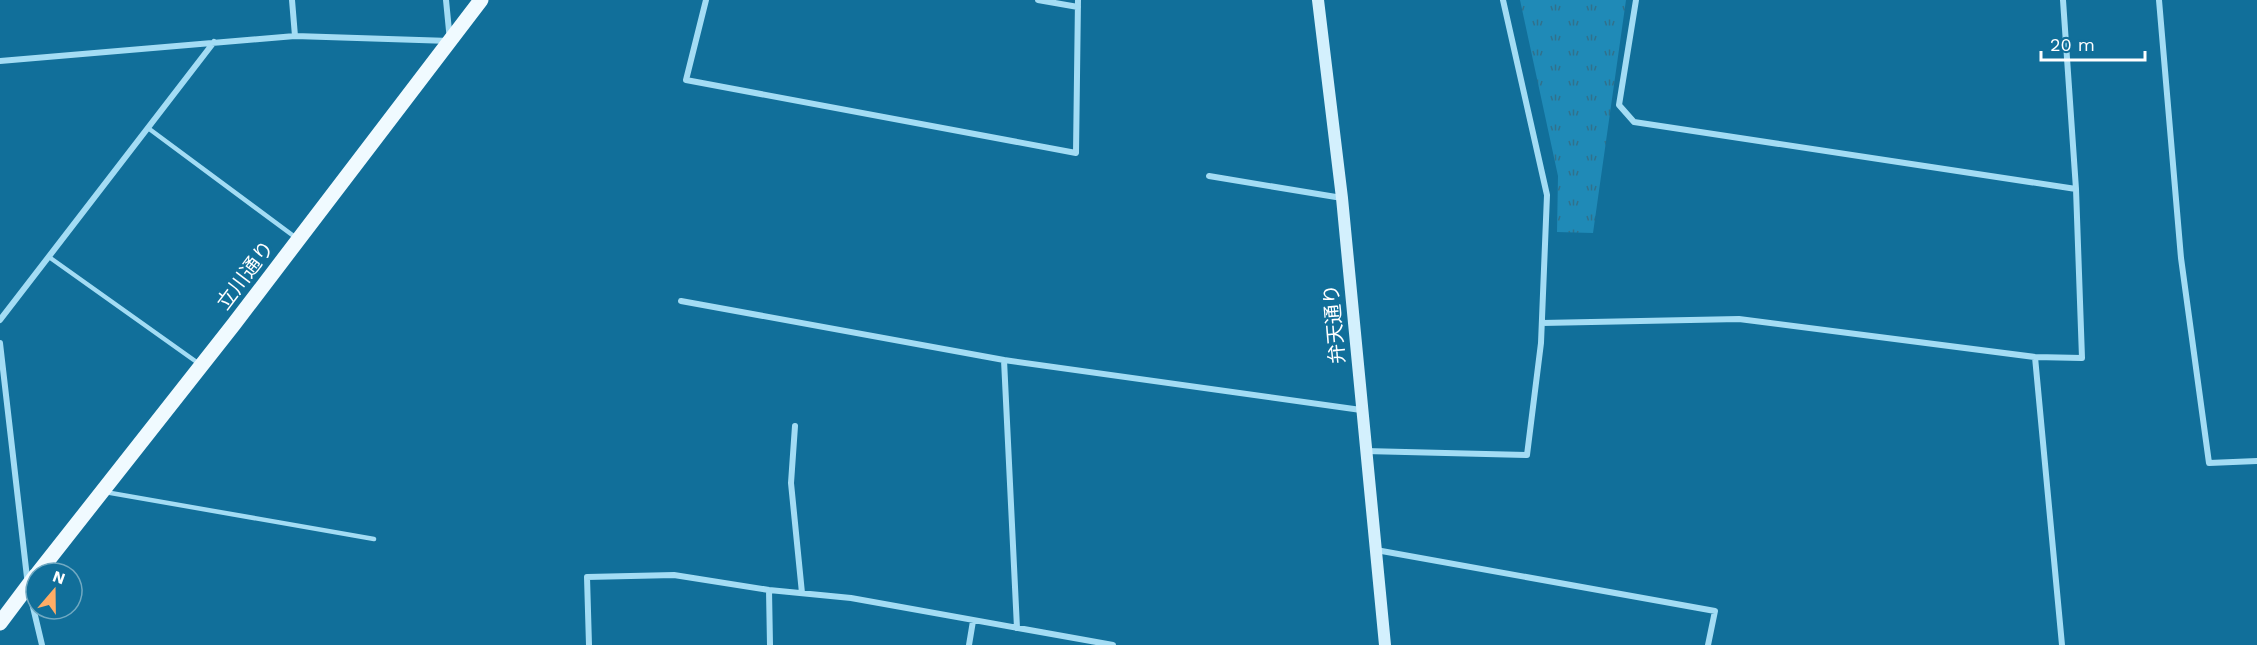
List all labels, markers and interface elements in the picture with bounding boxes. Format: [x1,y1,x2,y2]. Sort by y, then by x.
scale bar [2041,24,2144,62]
text: 20 m [2050,34,2095,55]
street label: 立川通り [211,236,279,314]
street label: 弁天通り [1319,283,1349,365]
north arrow [24,561,84,621]
text: N [50,566,68,588]

